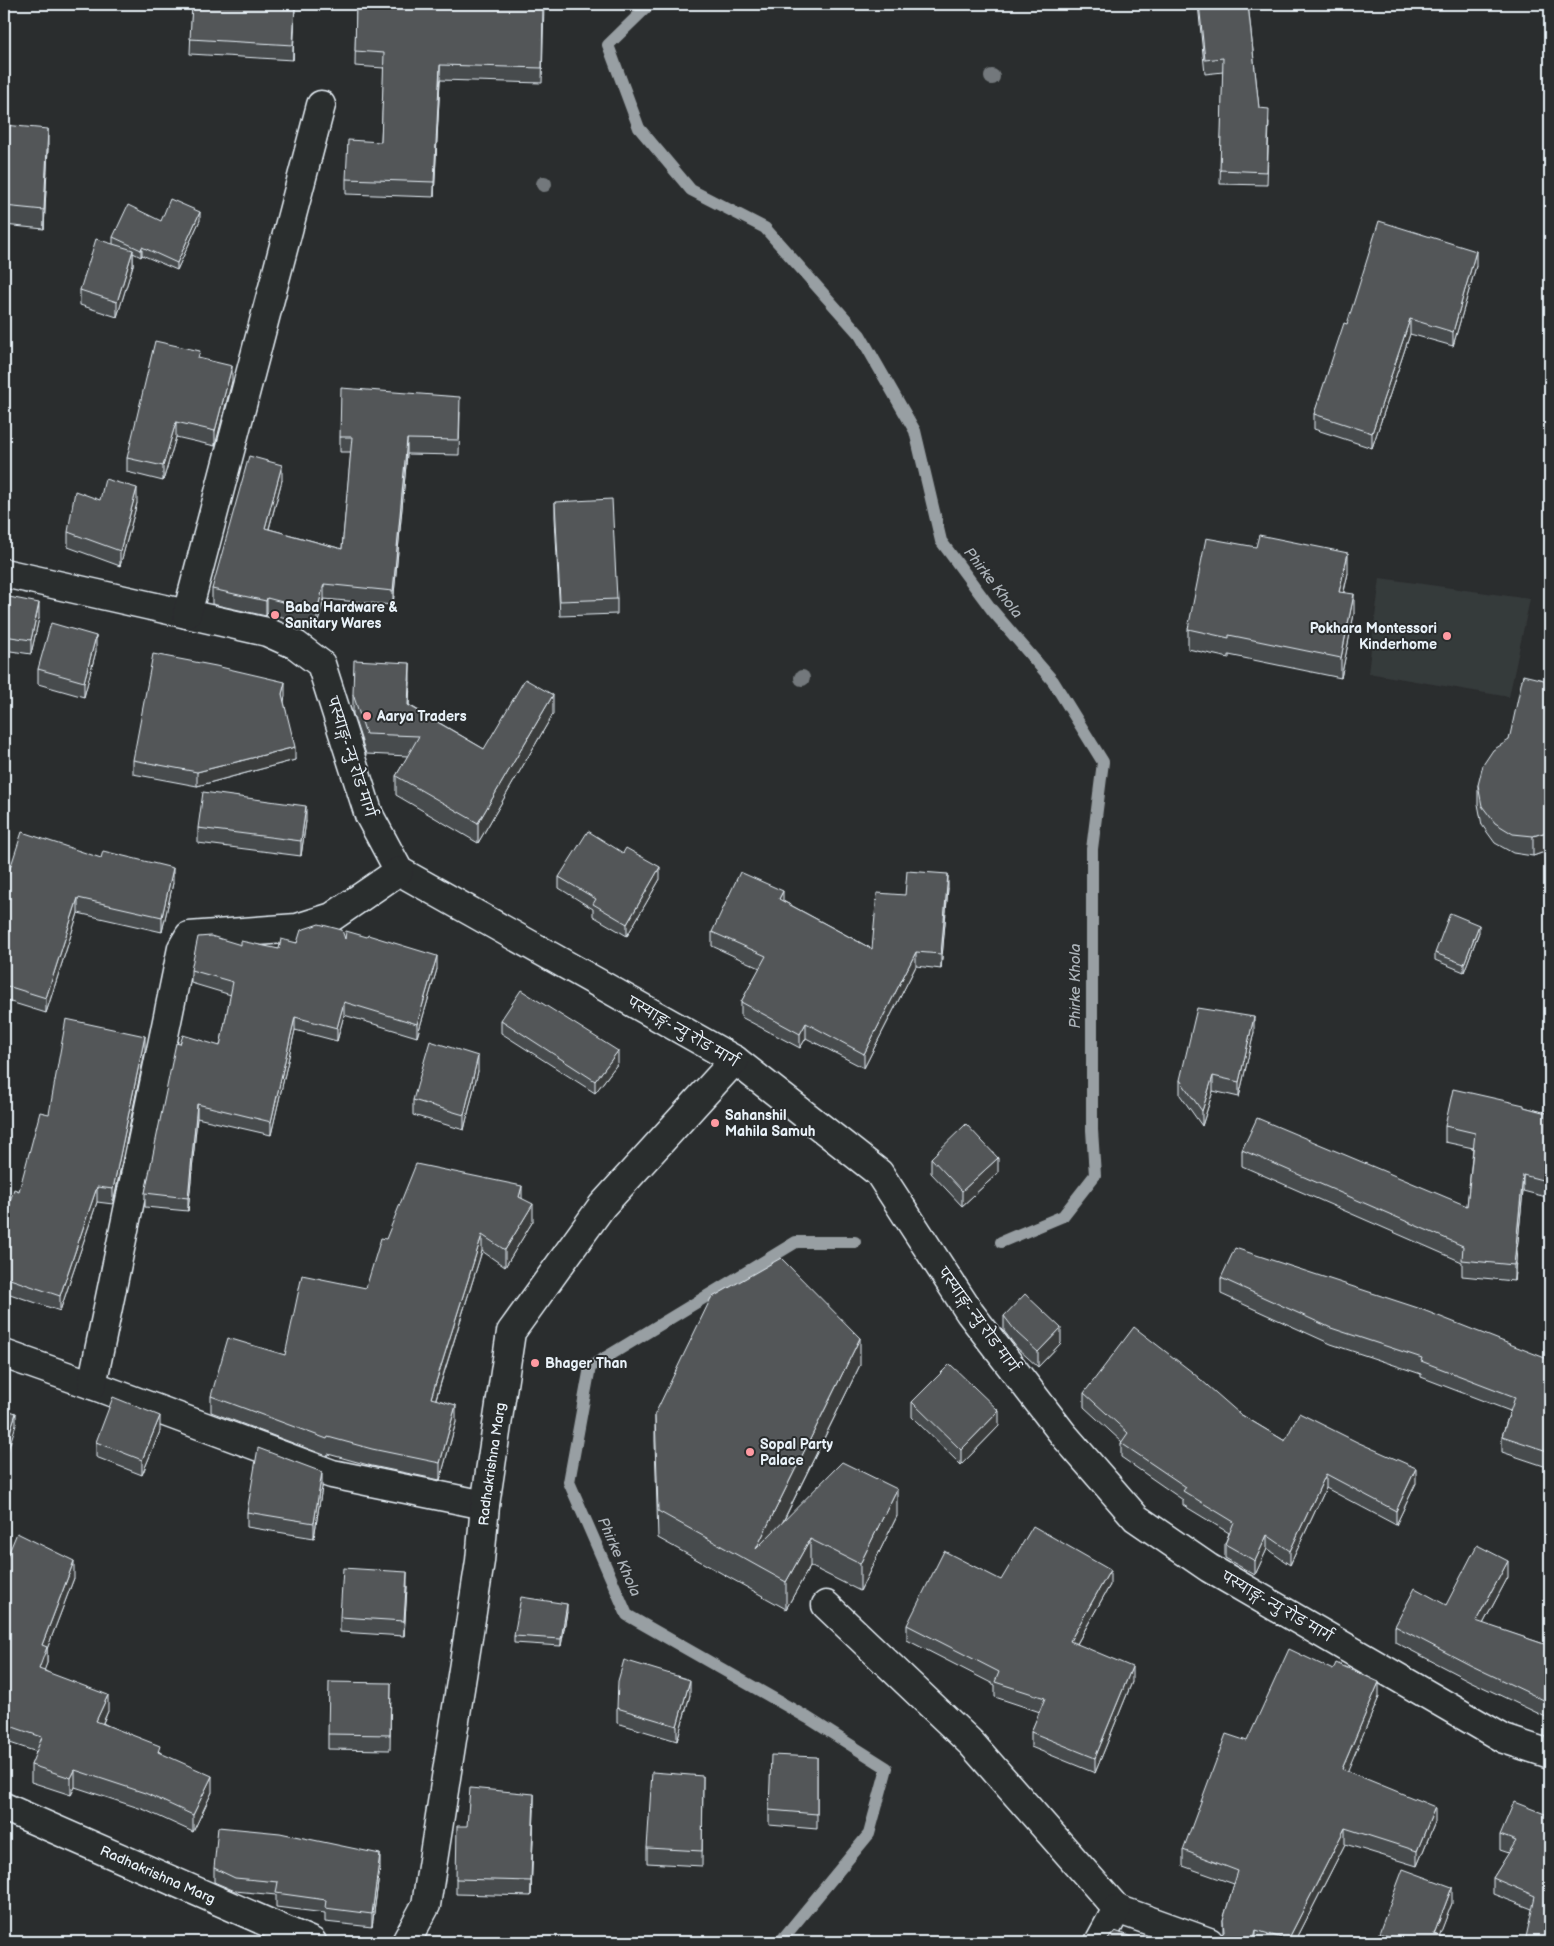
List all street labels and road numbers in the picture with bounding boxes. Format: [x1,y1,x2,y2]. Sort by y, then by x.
street label: पस्याङ्ग- न्यु रोड मार्ग [320,693,382,821]
street label: पस्याङ्ग- न्यु रोड मार्ग [622,990,744,1074]
street label: पस्याङ्ग- न्यु रोड मार्ग [931,1262,1025,1379]
street label: Radhakrishna Marg [475,1401,509,1526]
street label: पस्याङ्ग- न्यु रोड मार्ग [1216,1565,1338,1649]
street label: Radhakrishna Marg [98,1842,218,1907]

